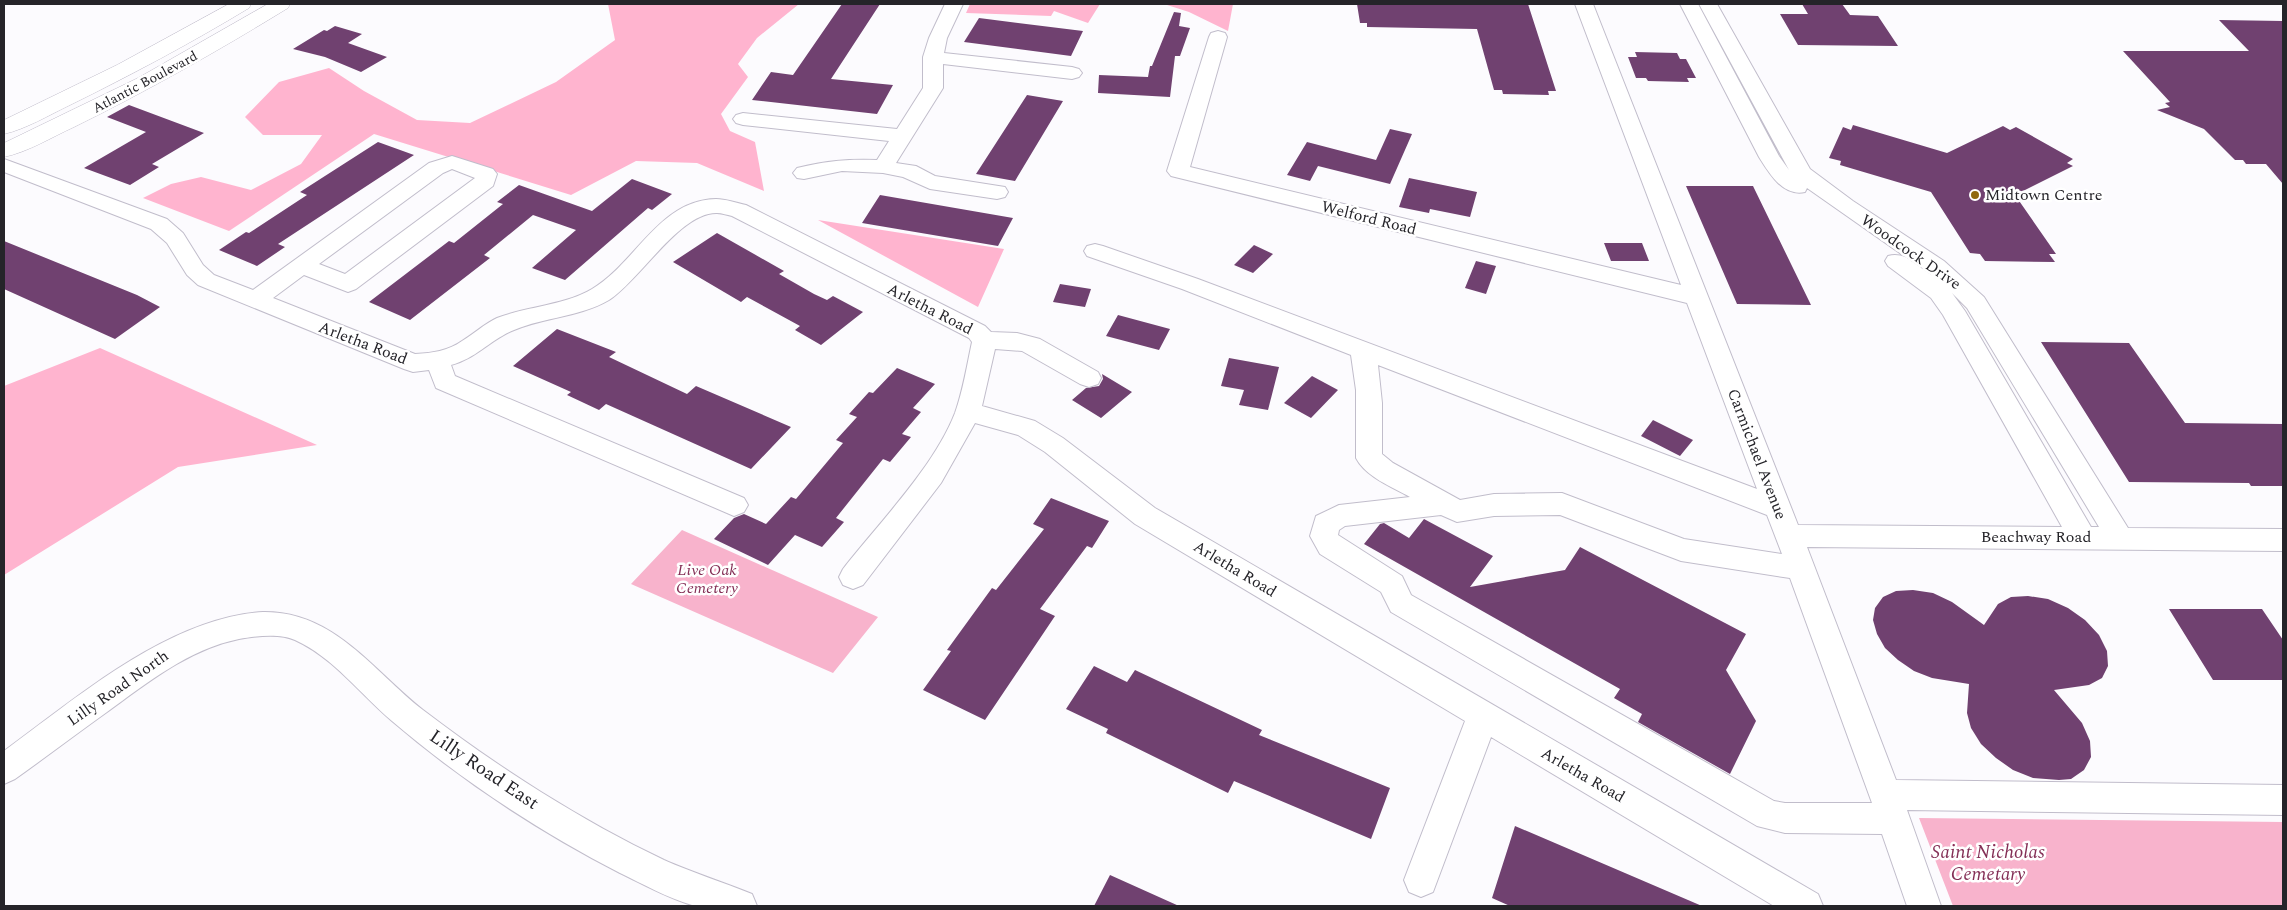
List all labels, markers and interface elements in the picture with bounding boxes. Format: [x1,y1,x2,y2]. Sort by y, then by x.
street label: Atlantic Boulevard [89,45,201,119]
place label: Midtown Centre [1985,183,2103,207]
marker: Midtown Centre [1969,189,1981,201]
street label: Welford Road [1319,195,1419,241]
street label: Woodcock Drive [1856,208,1966,296]
street label: Arletha Road [883,277,977,341]
street label: Arletha Road [315,315,411,371]
street label: Carmichael Avenue [1721,385,1793,523]
street label: Beachway Road [1981,525,2091,549]
street label: Arletha Road [1189,535,1281,603]
park label: Live Oak Cemetery [676,558,738,600]
street label: Lilly Road North [62,644,174,732]
street label: Lilly Road East [423,722,545,818]
street label: Arletha Road [1536,741,1630,809]
park label: Saint Nicholas Cemetary [1931,838,2045,889]

